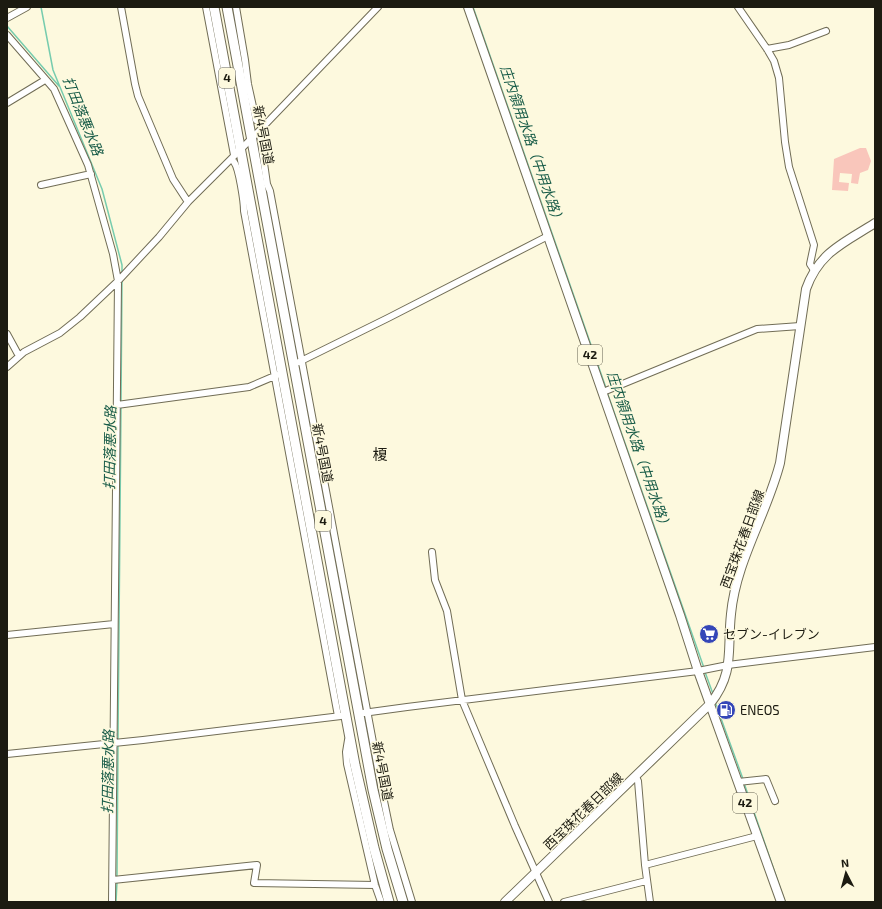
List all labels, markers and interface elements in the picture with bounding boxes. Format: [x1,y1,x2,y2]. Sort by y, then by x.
water label: 庄内領用水路（中用水路） [497,63,568,227]
road number: 4 [219,68,235,88]
water label: 打田落悪水路 [60,74,107,159]
street label: 新4号国道 [250,104,278,166]
road number: 42 [578,345,602,365]
water label: 庄内領用水路（中用水路） [604,369,675,533]
water label: 打田落悪水路 [100,405,119,490]
street label: 新4号国道 [309,422,337,484]
district label: 榎 [372,445,388,463]
street label: 西宝珠花春日部線 [717,487,767,591]
road number: 4 [315,511,331,531]
supermarket icon: セブン-イレブン [698,623,720,645]
place label: セブン-イレブン [723,626,820,642]
fuel station icon: ENEOS [715,699,737,721]
place label: ENEOS [740,702,780,718]
water label: 打田落悪水路 [98,729,117,814]
street label: 新4号国道 [369,740,397,802]
street label: 西宝珠花春日部線 [540,769,626,853]
road number: 42 [733,793,757,813]
north arrow [826,853,866,893]
text: N [840,856,850,869]

